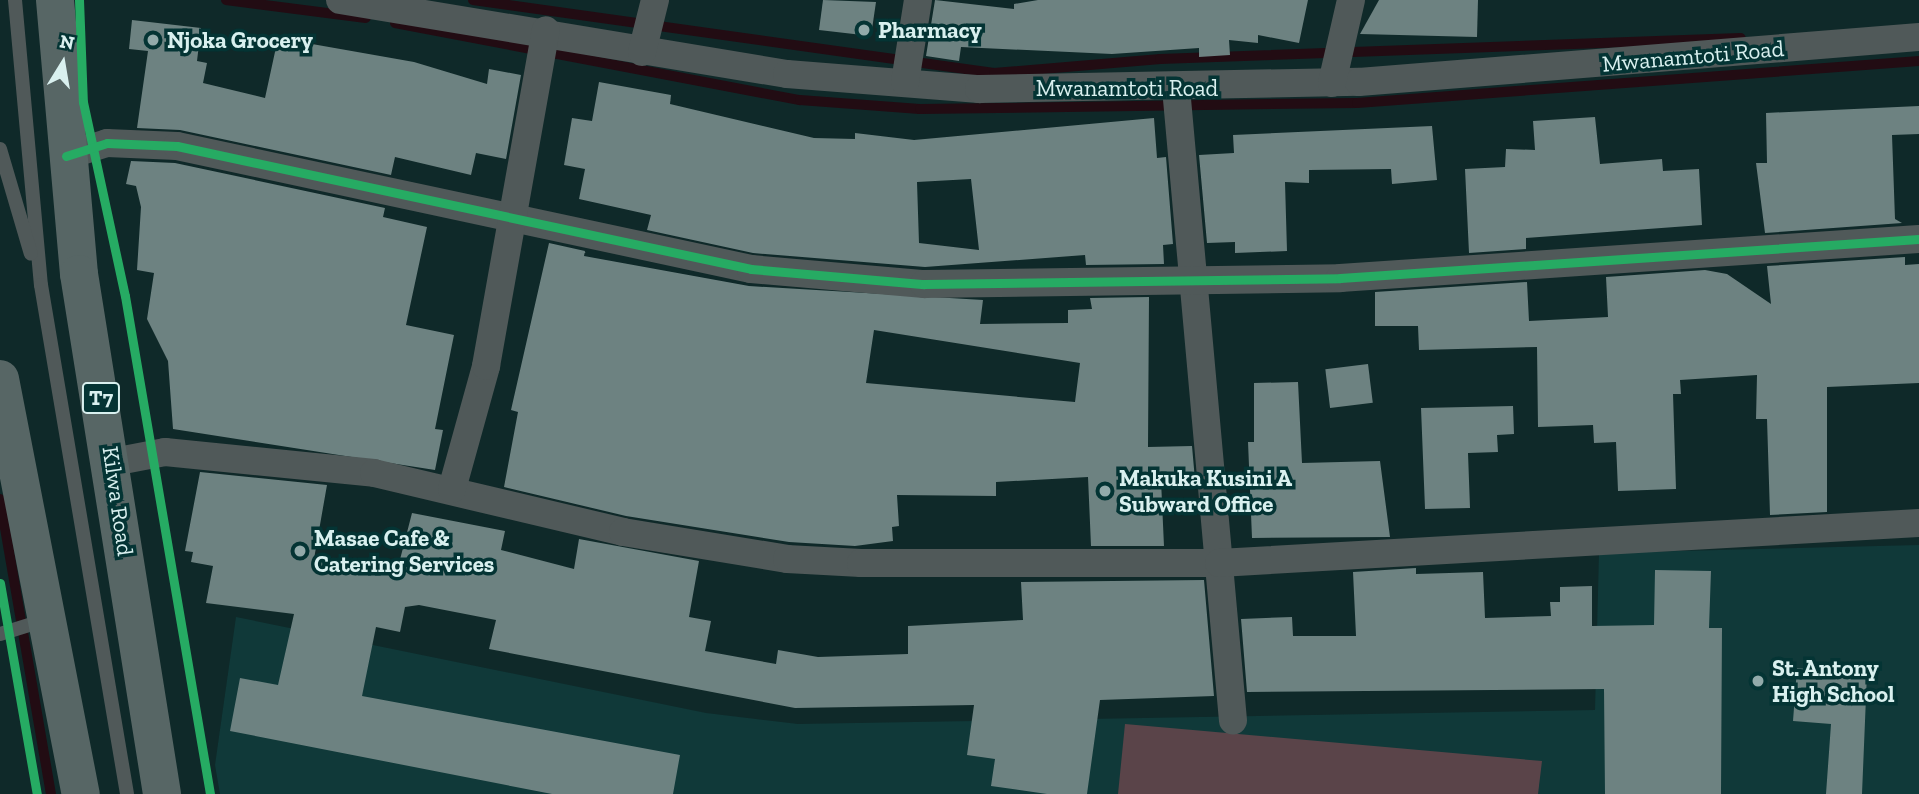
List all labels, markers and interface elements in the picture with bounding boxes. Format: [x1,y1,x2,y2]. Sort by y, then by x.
place label: Pharmacy [878,16,982,44]
marker: Pharmacy [856,22,872,38]
place label: Njoka Grocery [167,26,313,54]
north arrow [28,28,98,98]
text: N [58,29,76,55]
marker: Njoka Grocery [145,32,161,48]
street label: Mwanamtoti Road [1601,34,1785,78]
street label: Mwanamtoti Road [1036,74,1218,102]
road number: T7 [82,380,120,416]
street label: Kilwa Road [97,444,139,558]
place label: Makuka Kusini A Subward Office [1119,464,1293,518]
marker: Makuka Kusini A Subward Office [1097,483,1113,499]
place label: Masae Cafe & Catering Services [314,524,494,578]
marker: Masae Cafe & Catering Services [292,543,308,559]
place label: St. Antony High School [1772,654,1895,708]
marker: St. Antony High School [1750,673,1766,689]

